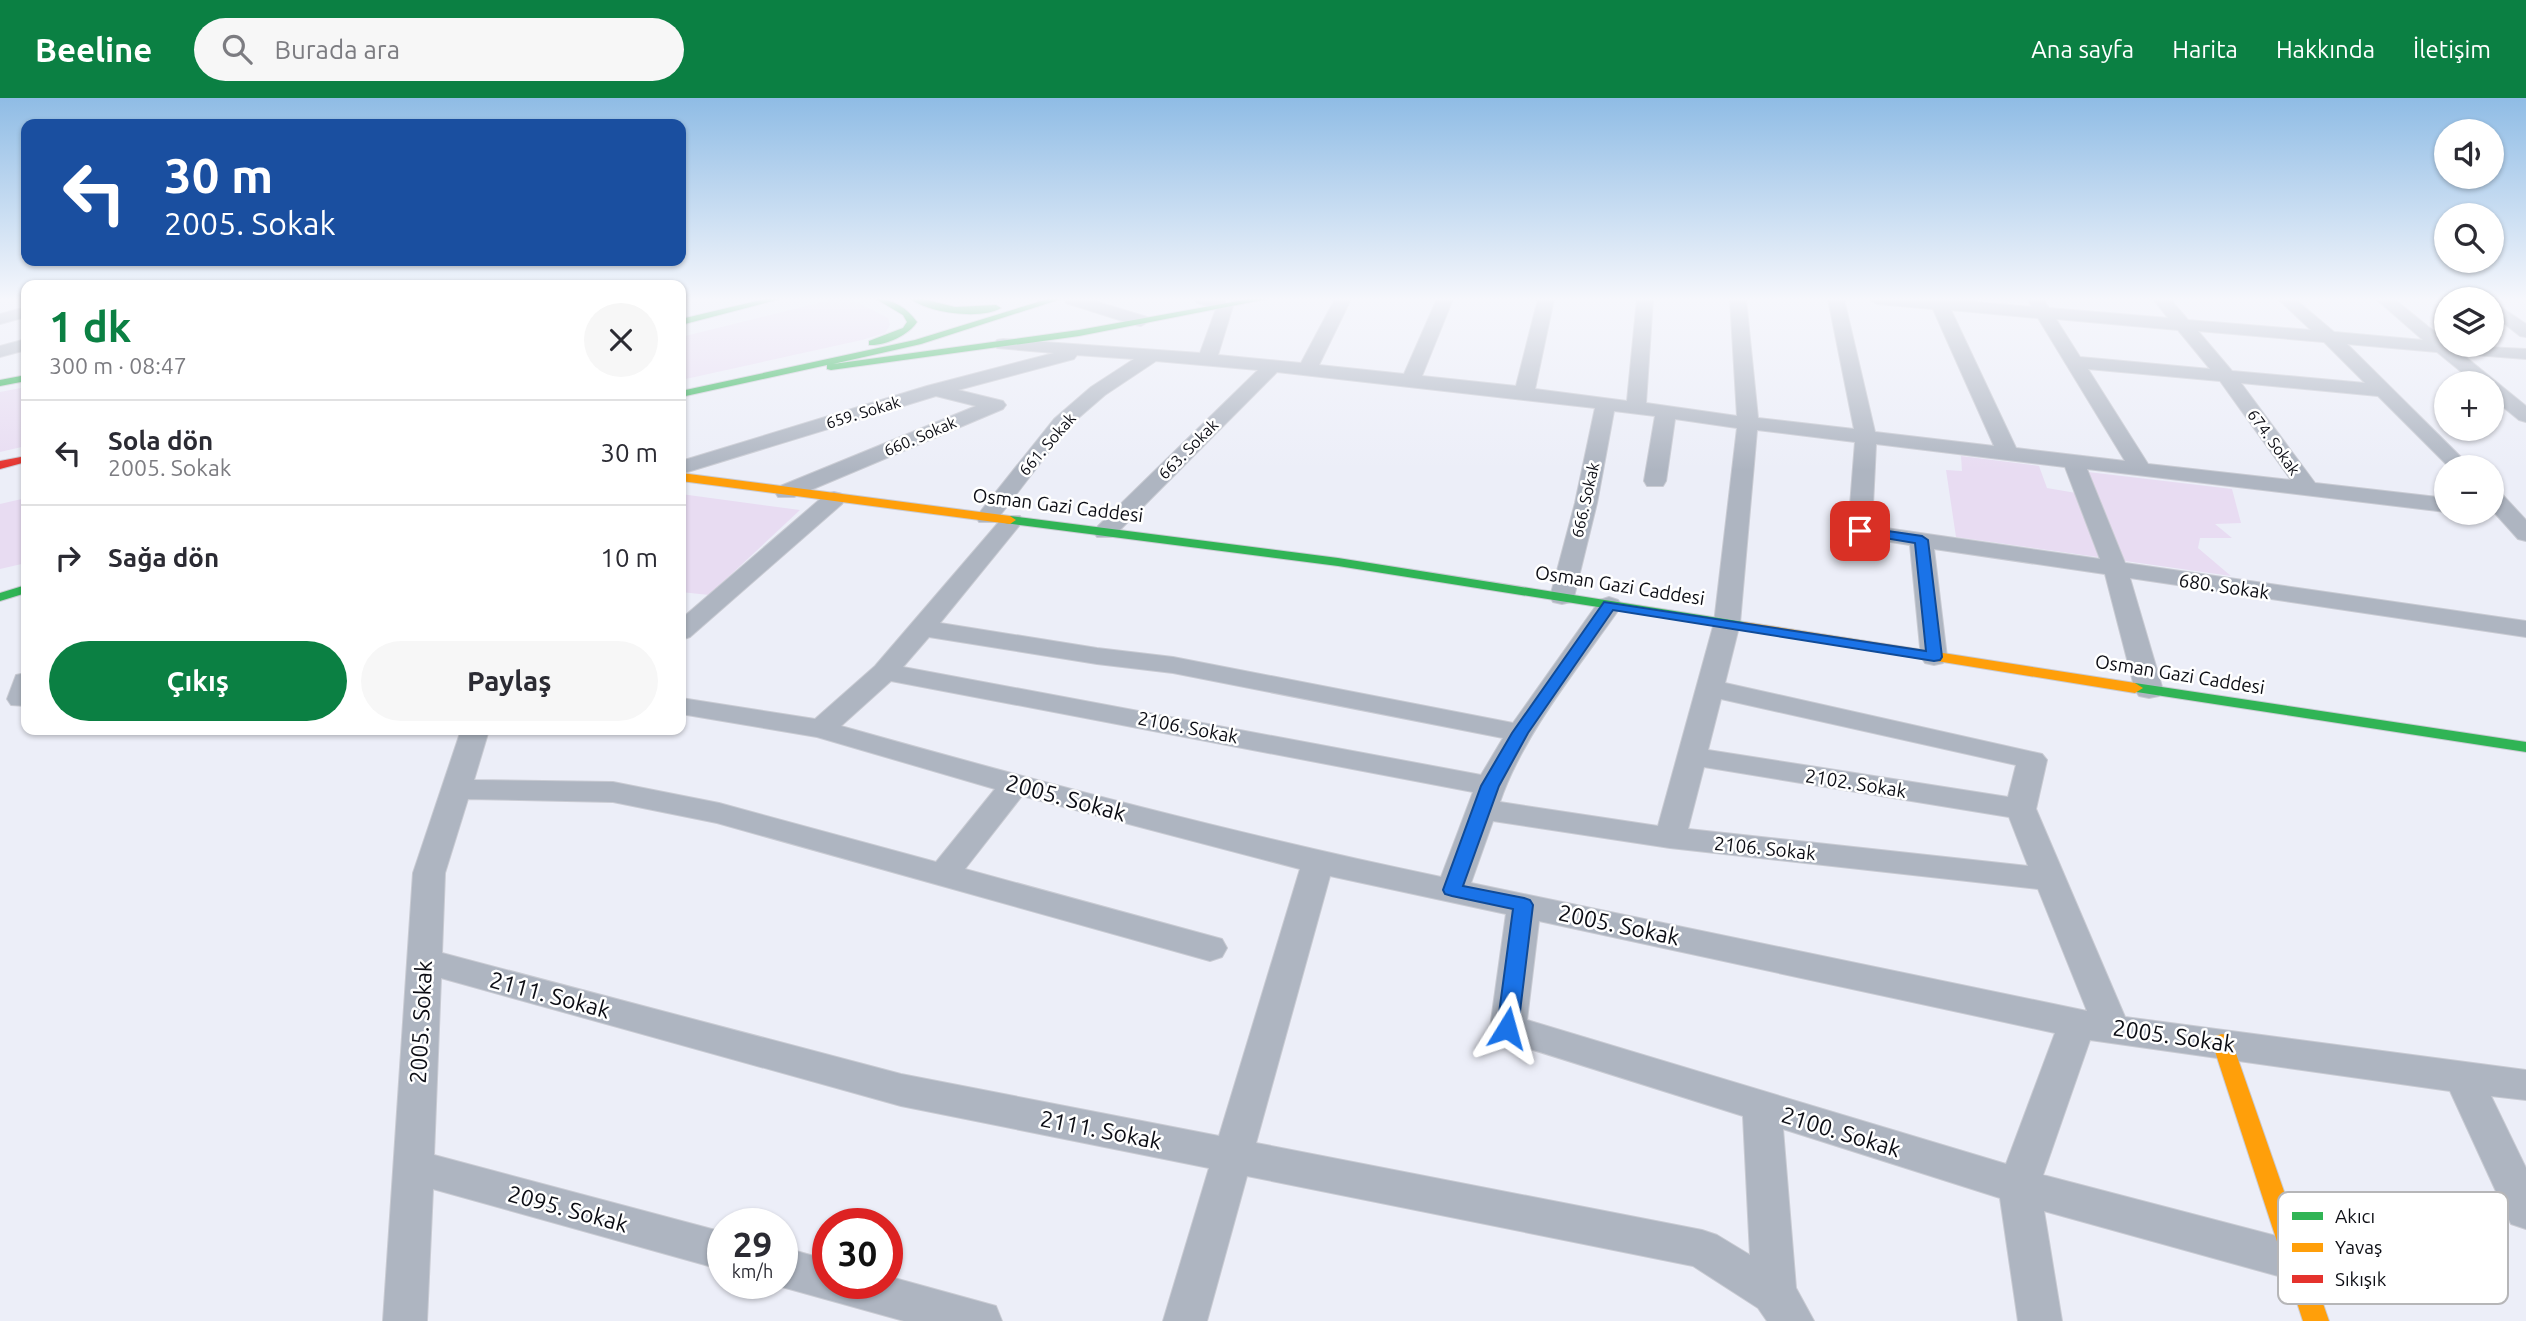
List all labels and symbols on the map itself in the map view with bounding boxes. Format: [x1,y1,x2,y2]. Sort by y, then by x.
street label: 659. Sokak [824,392,902,432]
street label: 674. Sokak [2244,406,2304,478]
street label: 661. Sokak [1015,409,1079,479]
street label: 660. Sokak [881,413,959,459]
street label: 663. Sokak [1154,415,1222,483]
street label: 666. Sokak [1568,461,1602,539]
street label: Osman Gazi Caddesi [972,484,1144,526]
pin [1830,501,1890,561]
street label: Osman Gazi Caddesi [1534,561,1706,609]
street label: 680. Sokak [2177,569,2271,603]
street label: Osman Gazi Caddesi [2094,650,2266,698]
street label: 2106. Sokak [1136,706,1241,748]
street label: 2102. Sokak [1804,764,1908,802]
street label: 2005. Sokak [1003,769,1129,826]
street label: 2106. Sokak [1713,832,1817,864]
street label: 2005. Sokak [1556,899,1682,950]
street label: 2005. Sokak [405,959,436,1084]
street label: 2111. Sokak [487,966,613,1023]
position arrow [1470,991,1544,1065]
street label: 2005. Sokak [2111,1015,2237,1057]
street label: 2100. Sokak [1779,1102,1904,1162]
street label: 2111. Sokak [1038,1105,1164,1154]
street label: 2095. Sokak [505,1180,631,1237]
legend [2278,1192,2508,1304]
text: Akıcı [2335,1205,2375,1227]
speed limit sign: 30 [812,1208,903,1299]
text: Yavaş [2335,1236,2382,1258]
text: Sıkışık [2335,1268,2387,1290]

